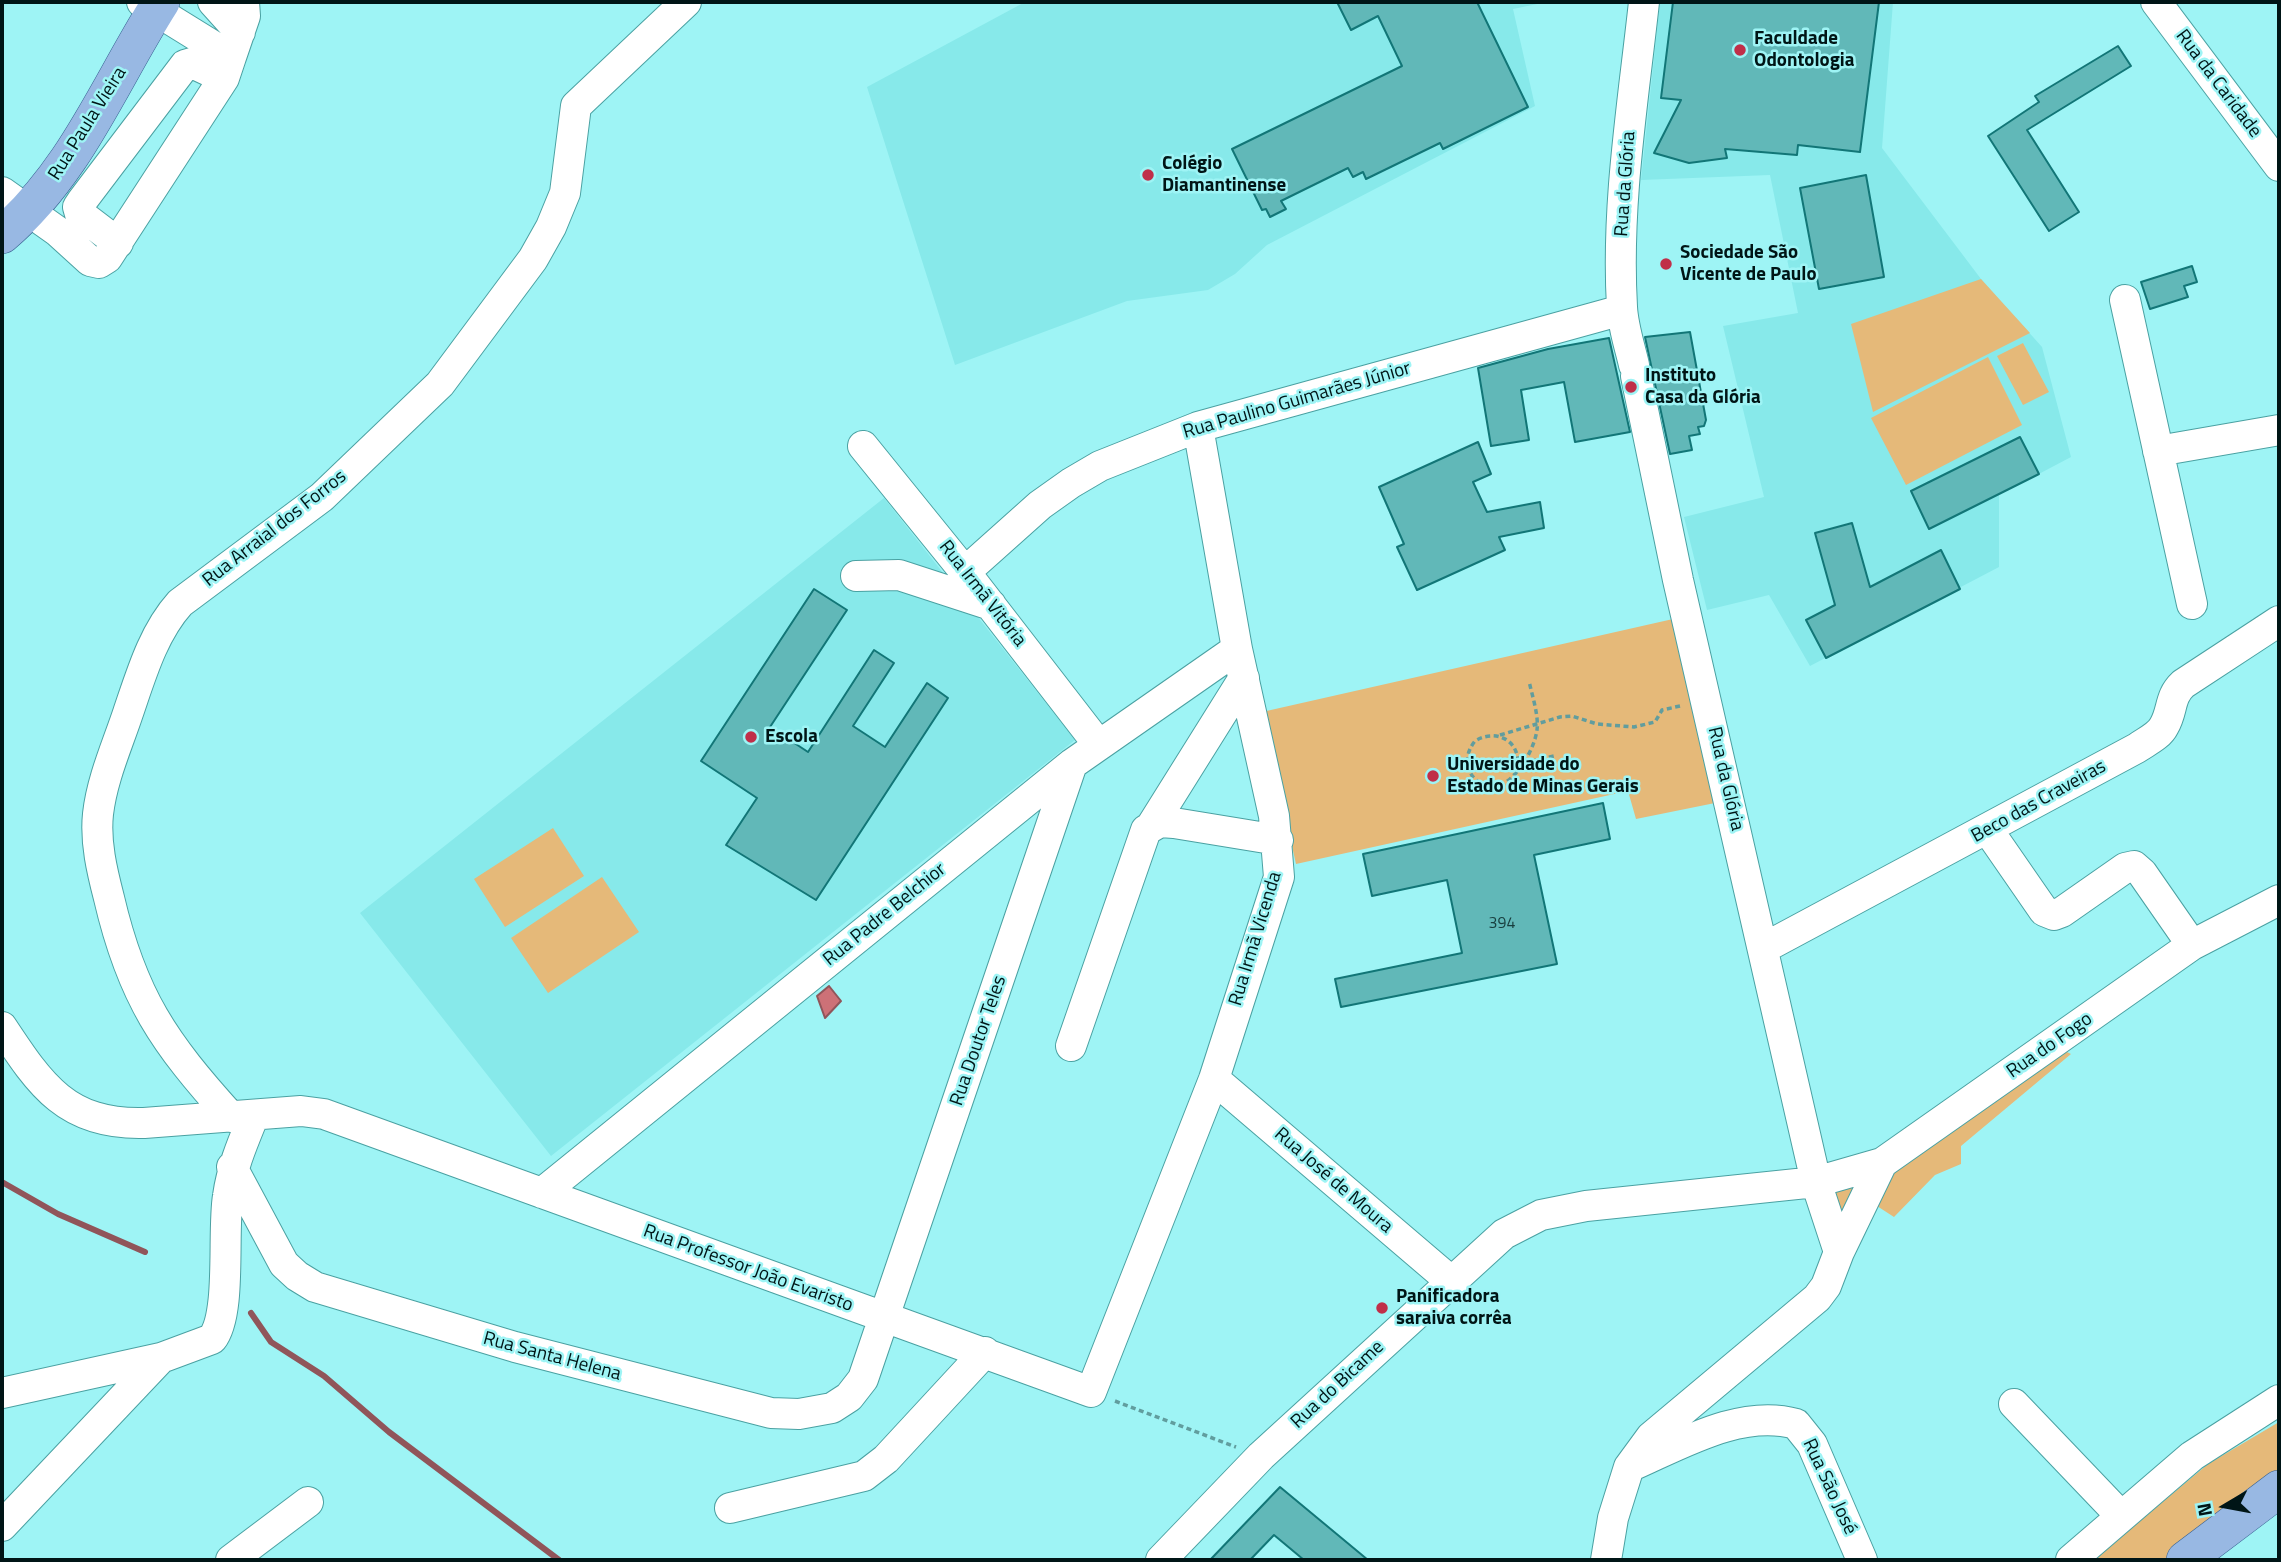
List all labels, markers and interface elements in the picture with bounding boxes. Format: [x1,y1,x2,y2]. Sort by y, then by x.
street label: Rua da Caridade [2170,26,2266,142]
place label: Faculdade Odontologia [1754,28,1854,72]
marker: Faculdade Odontologia [1732,42,1748,58]
street label: Rua Paula Vieira [44,63,132,185]
street label: Rua da Glória [1611,131,1641,237]
place label: Colégio Diamantinense [1162,153,1286,197]
marker: Colégio Diamantinense [1140,167,1156,183]
place label: Sociedade São Vicente de Paulo [1680,242,1817,286]
marker: Sociedade São Vicente de Paulo [1658,256,1674,272]
street label: Rua Paulino Guimarães Júnior [1181,358,1413,444]
place label: Instituto Casa da Glória [1645,365,1761,409]
marker: Instituto Casa da Glória [1623,379,1639,395]
street label: Rua Arraial dos Forros [199,466,351,592]
street label: Rua Irmã Vitória [933,536,1031,652]
street label: Rua da Glória [1702,725,1748,833]
place label: Escola [765,726,818,748]
marker: Escola [743,729,759,745]
place label: Universidade do Estado de Minas Gerais [1447,754,1639,798]
street label: Beco das Craveiras [1968,756,2110,848]
marker: Universidade do Estado de Minas Gerais [1425,768,1441,784]
street label: Rua Padre Belchior [819,859,951,971]
street label: Rua Irmã Vicenda [1225,869,1287,1009]
house number: 394 [1489,914,1515,934]
street label: Rua Doutor Teles [946,973,1012,1109]
street label: Rua do Fogo [2003,1008,2097,1084]
street label: Rua José de Moura [1269,1123,1397,1239]
street label: Rua Professor João Evaristo [640,1220,856,1318]
place label: Panificadora saraiva corrêa [1396,1286,1512,1330]
marker: Panificadora saraiva corrêa [1374,1300,1390,1316]
street label: Rua Santa Helena [481,1328,623,1386]
street label: Rua do Bicame [1287,1336,1389,1434]
street label: Rua São José [1797,1435,1861,1539]
north arrow [2190,1471,2260,1541]
text: N [2188,1501,2219,1519]

